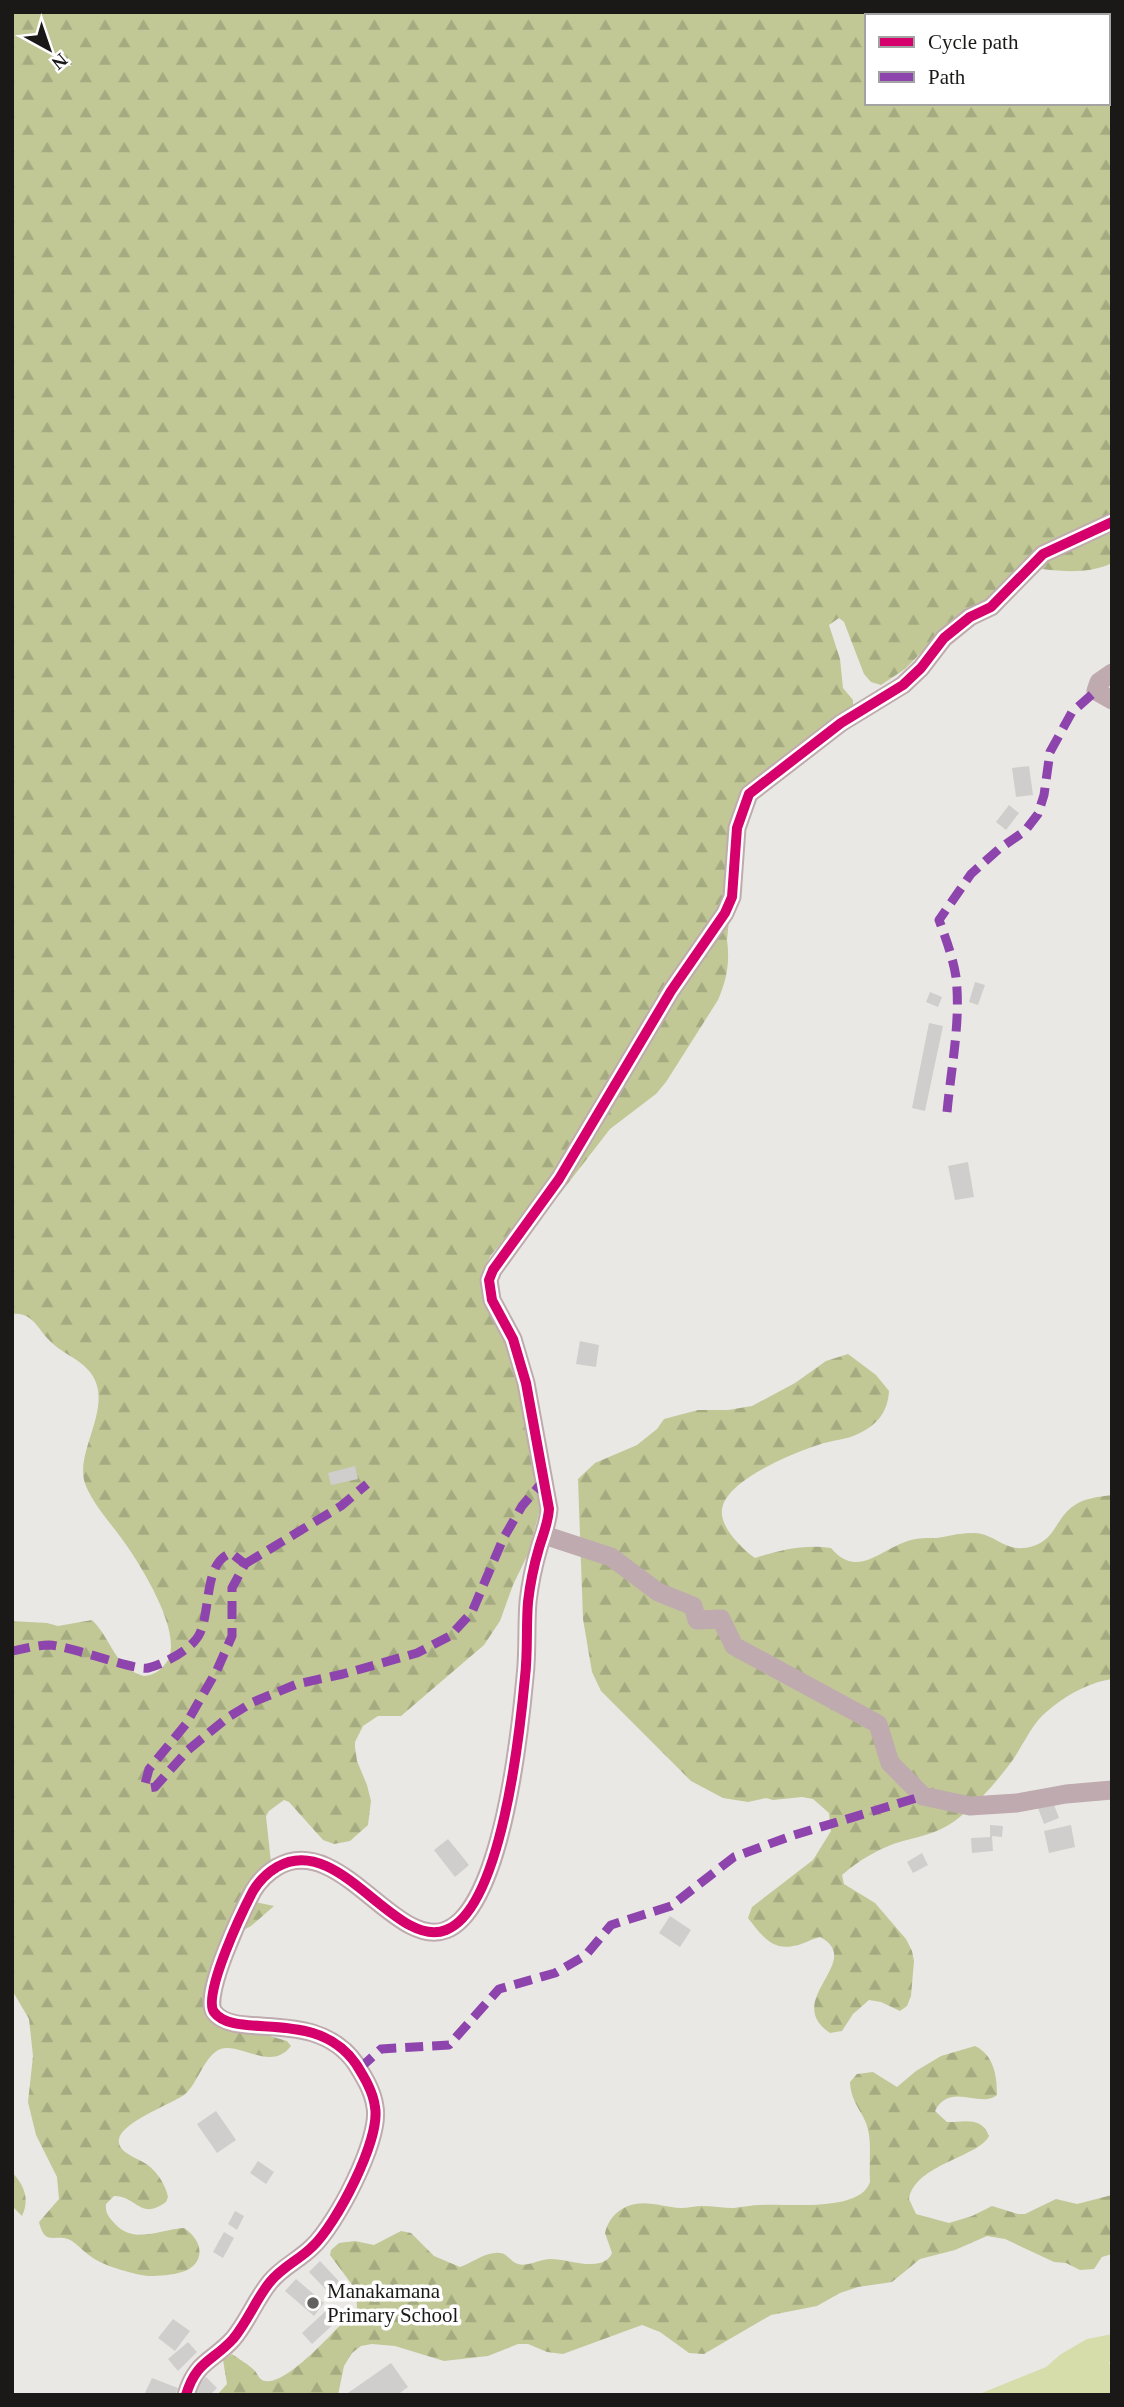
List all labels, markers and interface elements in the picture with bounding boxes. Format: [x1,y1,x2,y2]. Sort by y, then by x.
north arrow [14,14,84,84]
legend [865,14,1110,105]
text: Cycle path [928,30,1019,54]
text: N [47,49,72,74]
text: Path [928,65,966,89]
place label: Manakamana Primary School [327,2279,458,2327]
marker: Manakamana Primary School [305,2295,321,2311]

